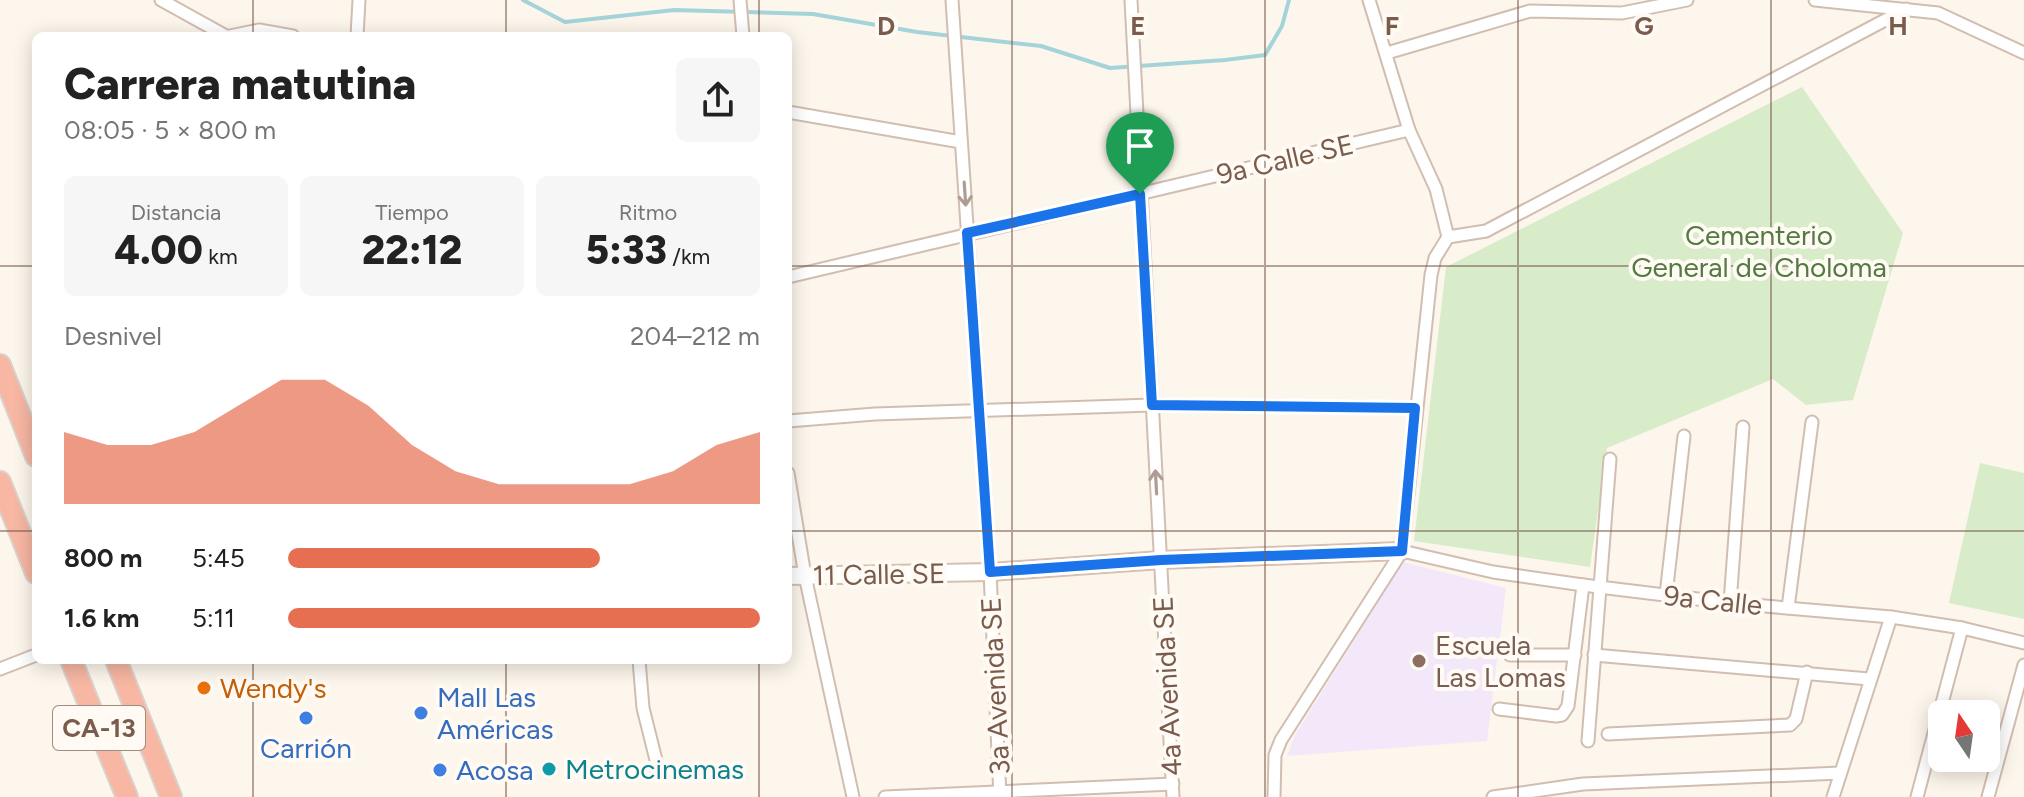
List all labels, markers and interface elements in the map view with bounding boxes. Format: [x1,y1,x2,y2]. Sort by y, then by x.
text: D [877,10,895,42]
text: E [1130,10,1146,42]
text: F [1385,10,1399,42]
text: G [1634,10,1654,42]
text: H [1888,10,1908,42]
text: Carrera matutina [64,57,416,110]
button: share [676,58,760,142]
pin [1106,112,1174,194]
text: 08:05 · 5 × 800 m [64,114,276,146]
icon: arrive [1118,124,1162,168]
street label: 9a Calle SE [1213,127,1357,191]
one-way arrow [957,180,972,207]
text: Distancia [131,199,221,226]
text: Tiempo [375,199,449,226]
text: Ritmo [619,199,677,226]
park label: Cementerio General de Choloma [1631,218,1887,284]
text: 4.00 [114,226,203,274]
text: 22:12 [362,226,462,274]
text: 5:33 [586,226,667,274]
text: km [203,243,238,270]
text: /km [667,243,710,270]
text: Desnivel [64,320,162,352]
text: 204–212 m [630,320,760,352]
one-way arrow [1148,469,1163,496]
text: 800 m [64,542,142,574]
text: 5:45 [192,542,245,574]
street label: 11 Calle SE [812,556,946,592]
street label: 9a Calle [1662,578,1764,622]
street label: 4a Avenida SE [1145,595,1189,777]
street label: 3a Avenida SE [973,596,1017,776]
text: 1.6 km [64,602,139,634]
text: 5:11 [192,602,235,634]
place label: Escuela Las Lomas [1435,628,1566,694]
marker: Escuela Las Lomas [1410,652,1428,670]
place label: Wendy's [220,671,326,705]
marker: Wendy's [195,679,213,697]
place label: Mall Las Américas [437,680,554,746]
north arrow [1928,700,2000,772]
map controls [1928,700,2000,772]
marker: Mall Las Américas [412,704,430,722]
road number: CA-13 [53,706,145,750]
marker: Carrión [297,709,315,727]
place label: Carrión [260,731,352,765]
place label: Metrocinemas [565,752,744,786]
place label: Acosa [456,753,534,787]
marker: Metrocinemas [540,760,558,778]
marker: Acosa [431,761,449,779]

